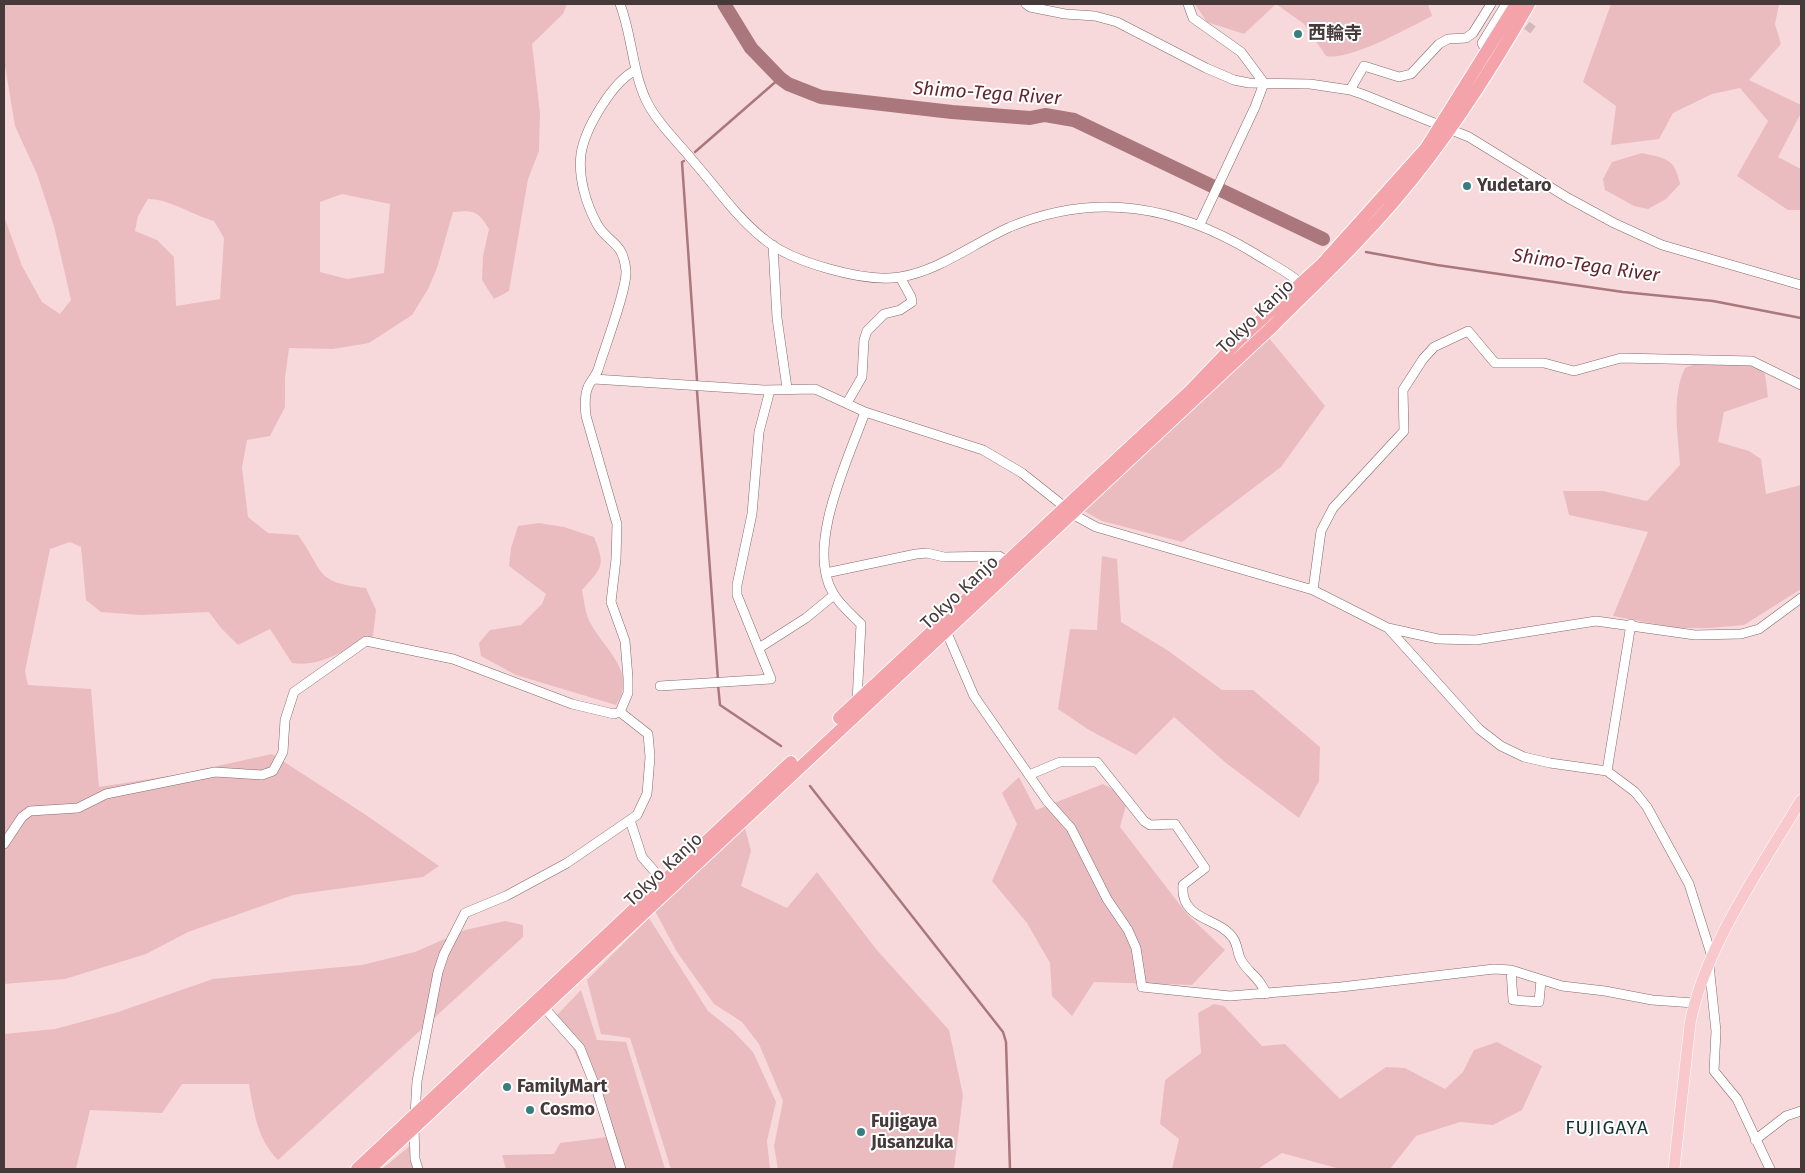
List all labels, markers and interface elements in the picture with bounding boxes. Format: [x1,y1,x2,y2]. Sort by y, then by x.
place label: 西輪寺 [1308,23,1362,45]
marker: 西輪寺 [1292,28,1304,40]
water label: Shimo-Tega River [912,77,1062,111]
place label: Yudetaro [1477,175,1552,197]
marker: Yudetaro [1461,180,1473,192]
water label: Shimo-Tega River [1511,244,1661,288]
street label: Tokyo Kanjo [1213,275,1299,359]
street label: Tokyo Kanjo [917,552,1003,634]
street label: Tokyo Kanjo [621,829,707,911]
place label: FamilyMart [517,1076,608,1098]
marker: FamilyMart [501,1081,513,1093]
place label: Cosmo [540,1099,595,1121]
marker: Cosmo [524,1104,536,1116]
place label: Fujigaya Jūsanzuka [871,1111,954,1154]
district label: FUJIGAYA [1564,1118,1650,1140]
marker: Fujigaya Jūsanzuka [855,1126,867,1138]

